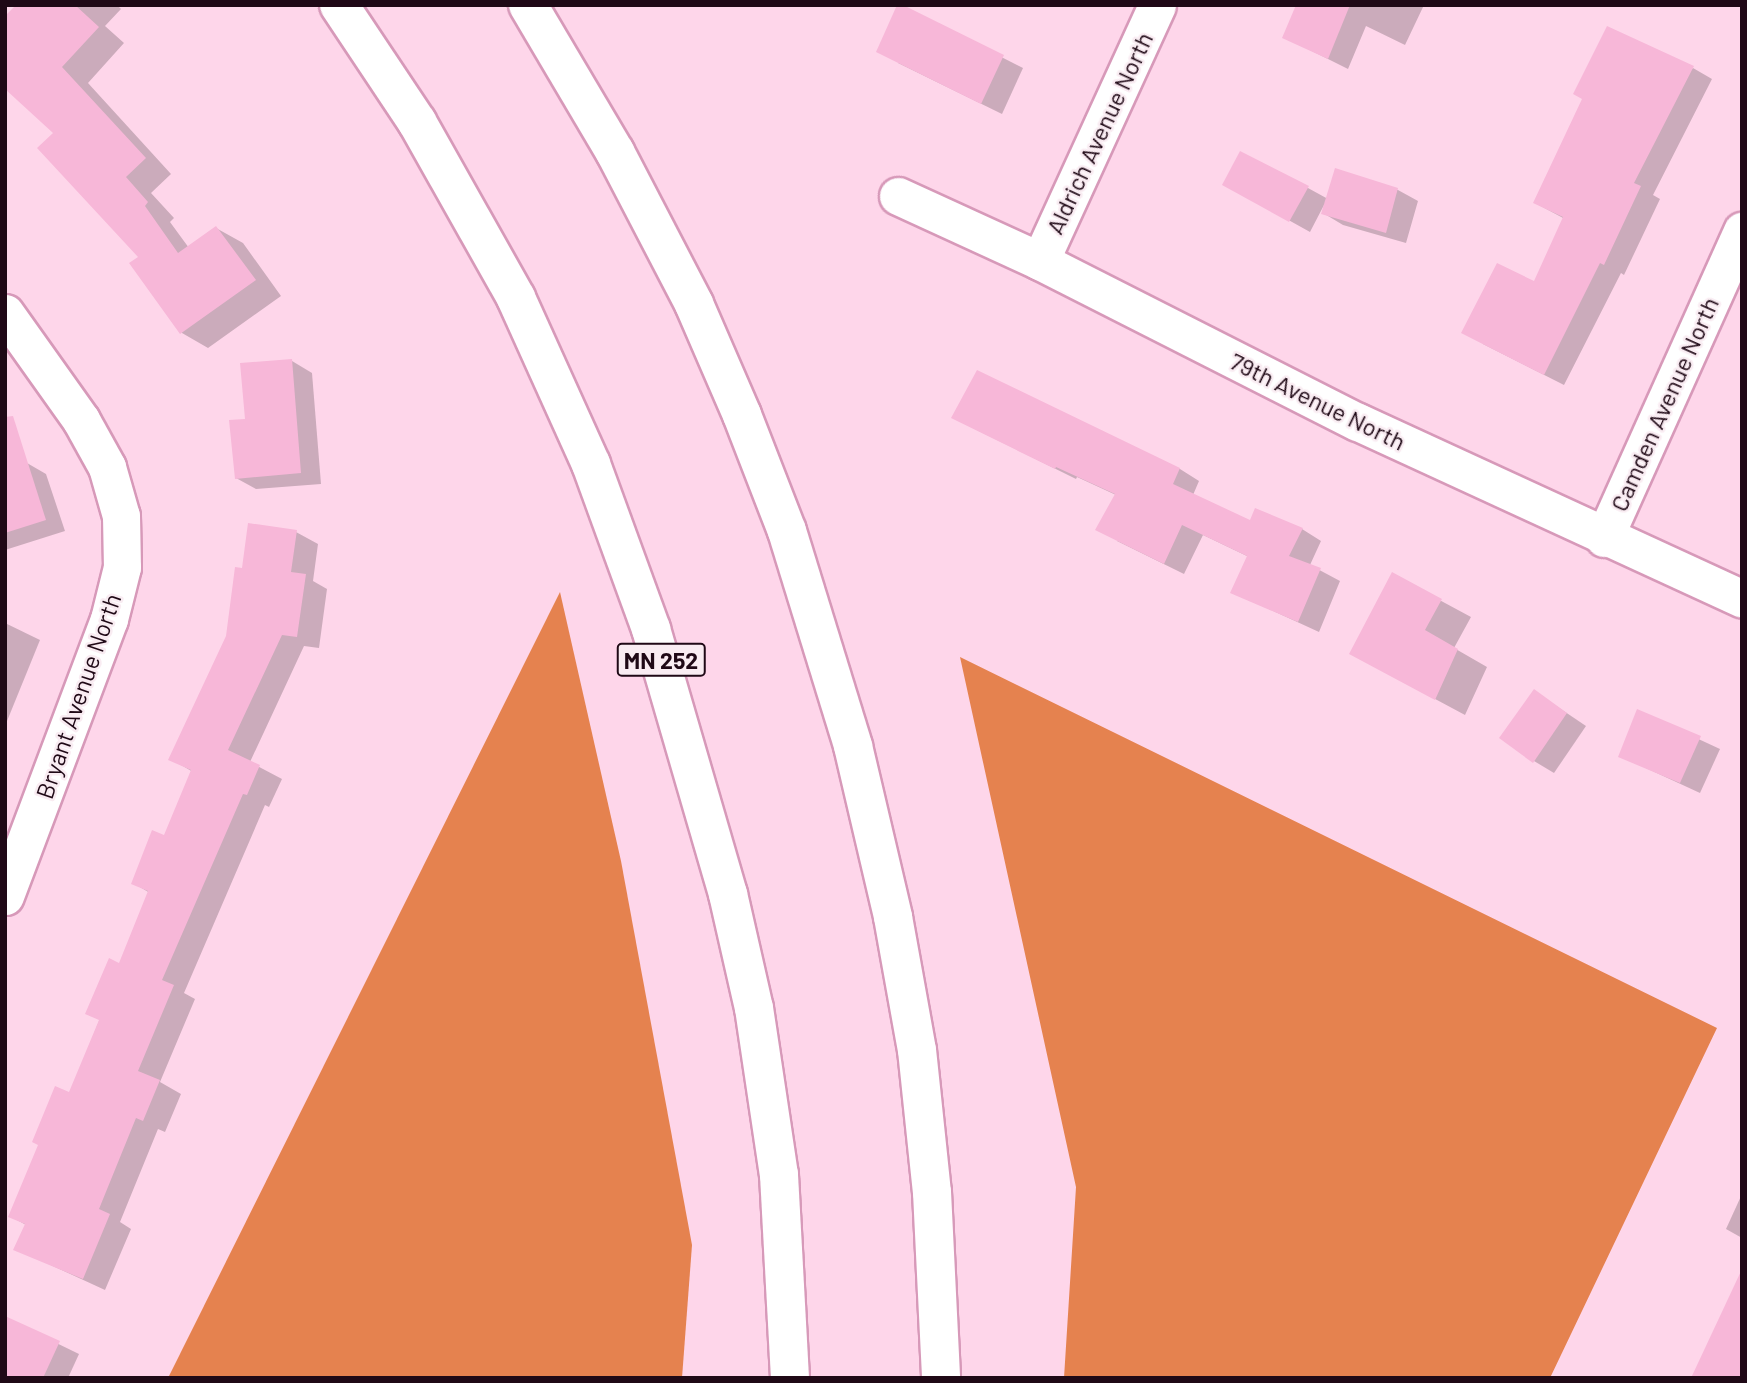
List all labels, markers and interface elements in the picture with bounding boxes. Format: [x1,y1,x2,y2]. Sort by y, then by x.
street label: Aldrich Avenue North [1040,27,1158,239]
street label: Camden Avenue North [1604,293,1724,515]
street label: 79th Avenue North [1226,346,1410,456]
street label: Bryant Avenue North [29,590,127,802]
road number: MN 252 [616,640,706,680]

